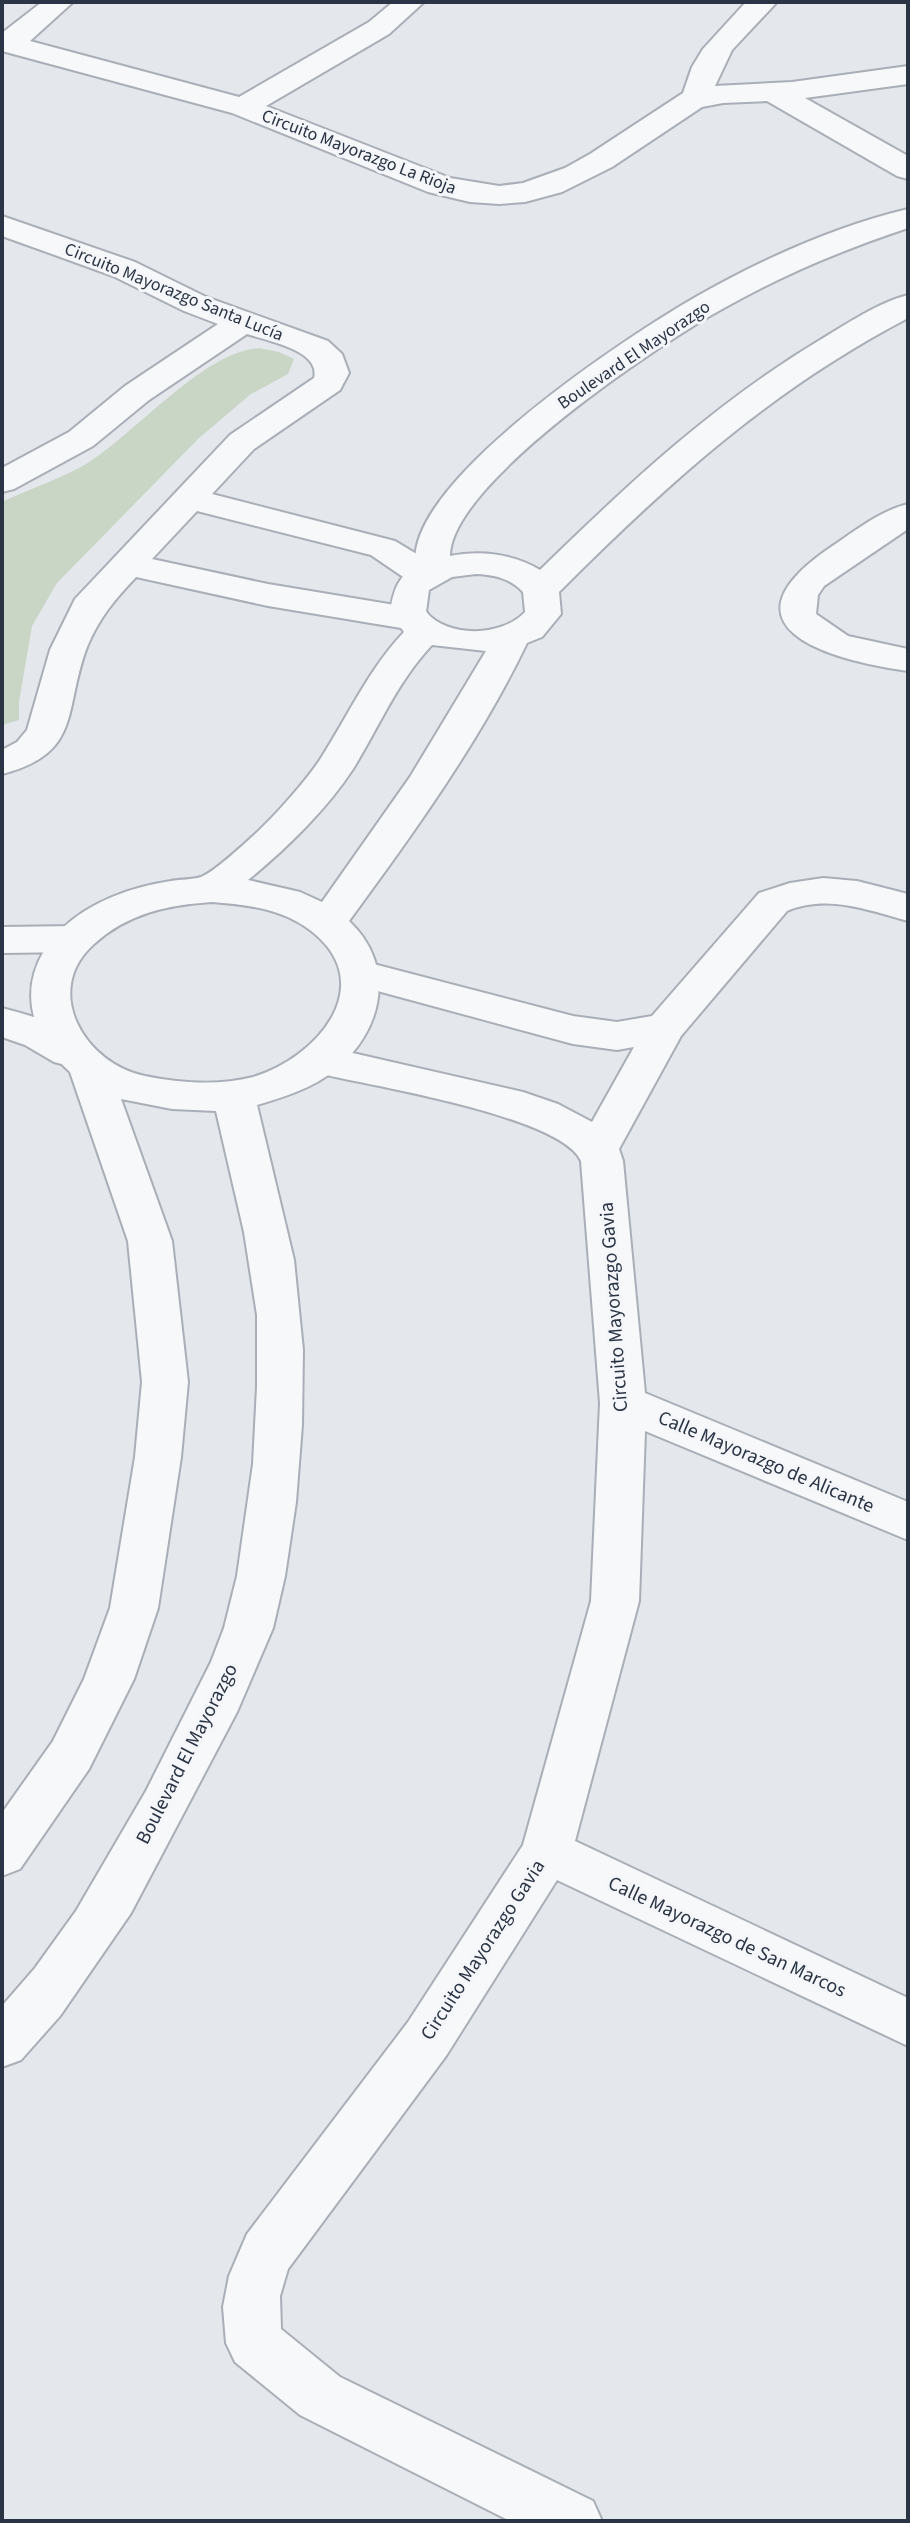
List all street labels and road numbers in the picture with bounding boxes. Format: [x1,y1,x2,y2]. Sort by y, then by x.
street label: Circuito Mayorazgo La Rioja [258,103,460,201]
street label: Circuito Mayorazgo Santa Lucía [61,237,287,347]
street label: Boulevard El Mayorazgo [553,294,715,416]
street label: Circuito Mayorazgo Gavia [593,1201,635,1413]
street label: Calle Mayorazgo de Alicante [654,1404,878,1520]
street label: Boulevard El Mayorazgo [129,1659,245,1849]
street label: Circuito Mayorazgo Gavia [414,1854,552,2046]
street label: Calle Mayorazgo de San Marcos [603,1869,851,2005]

